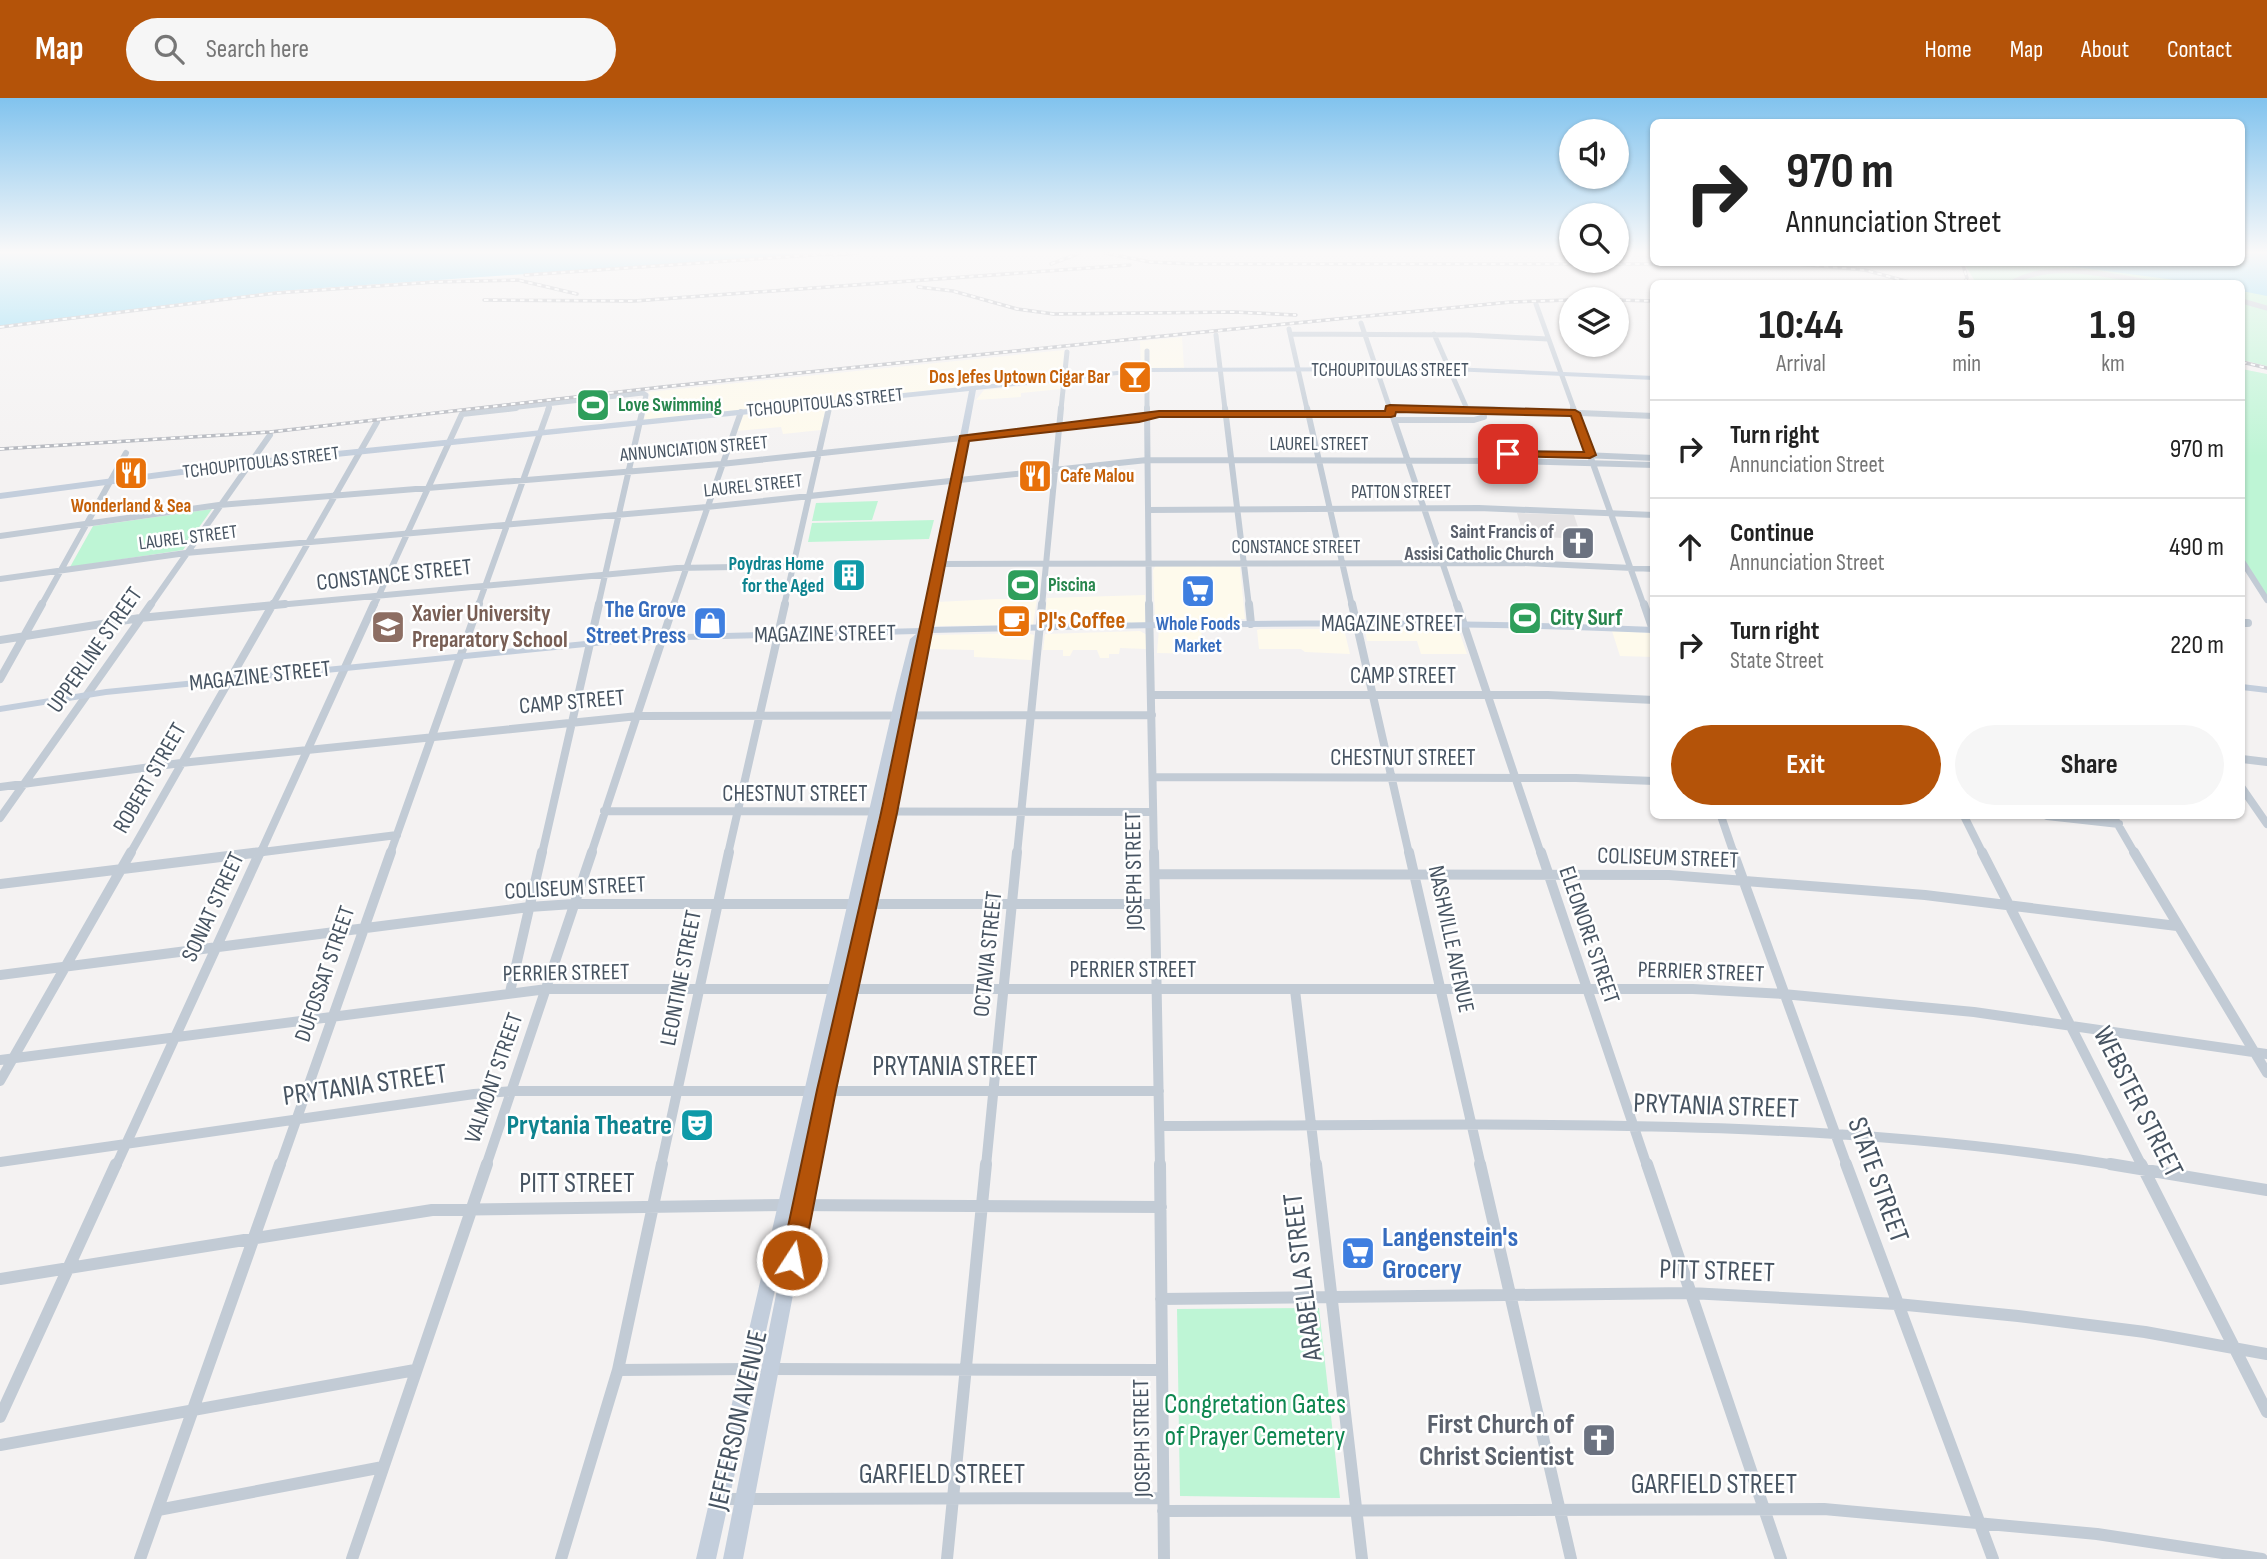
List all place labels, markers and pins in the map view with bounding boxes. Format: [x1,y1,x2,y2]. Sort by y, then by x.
bar icon: Dos Jefes Uptown Cigar Bar [1116,358,1154,396]
place label: Dos Jefes Uptown Cigar Bar [929,366,1110,389]
sports icon: Love Swimming [574,386,612,424]
place label: Love Swimming [618,394,722,417]
pin [1478,424,1538,484]
restaurant icon: Wonderland & Sea [112,454,150,492]
restaurant icon: Cafe Malou [1016,457,1054,495]
place label: Cafe Malou [1060,465,1134,488]
place label: Wonderland & Sea [71,495,191,518]
place label: Saint Francis of Assisi Catholic Church [1404,521,1555,566]
church icon: Saint Francis of Assisi Catholic Church [1559,524,1597,562]
place label: Poydras Home for the Aged [728,553,824,598]
building icon: Poydras Home for the Aged [830,556,868,594]
sports icon: Piscina [1004,566,1042,604]
supermarket icon: Whole Foods Market [1179,572,1217,610]
place label: Piscina [1048,574,1096,597]
place label: The Grove Street Press [586,596,686,650]
sports icon: City Surf [1506,599,1544,637]
place label: Xavier University Preparatory School [411,600,568,654]
cafe icon: PJ's Coffee [995,602,1033,640]
shop icon: The Grove Street Press [691,604,729,642]
place label: City Surf [1550,604,1623,632]
place label: PJ's Coffee [1038,607,1125,635]
school or university icon: Xavier University Preparatory School [369,608,407,646]
place label: Whole Foods Market [1156,613,1240,658]
theatre icon: Prytania Theatre [678,1106,716,1144]
place label: Prytania Theatre [506,1109,672,1142]
place label: Langenstein's Grocery [1382,1221,1518,1286]
supermarket icon: Langenstein's Grocery [1339,1234,1377,1272]
place label: First Church of Christ Scientist [1419,1408,1574,1473]
church icon: First Church of Christ Scientist [1580,1421,1618,1459]

